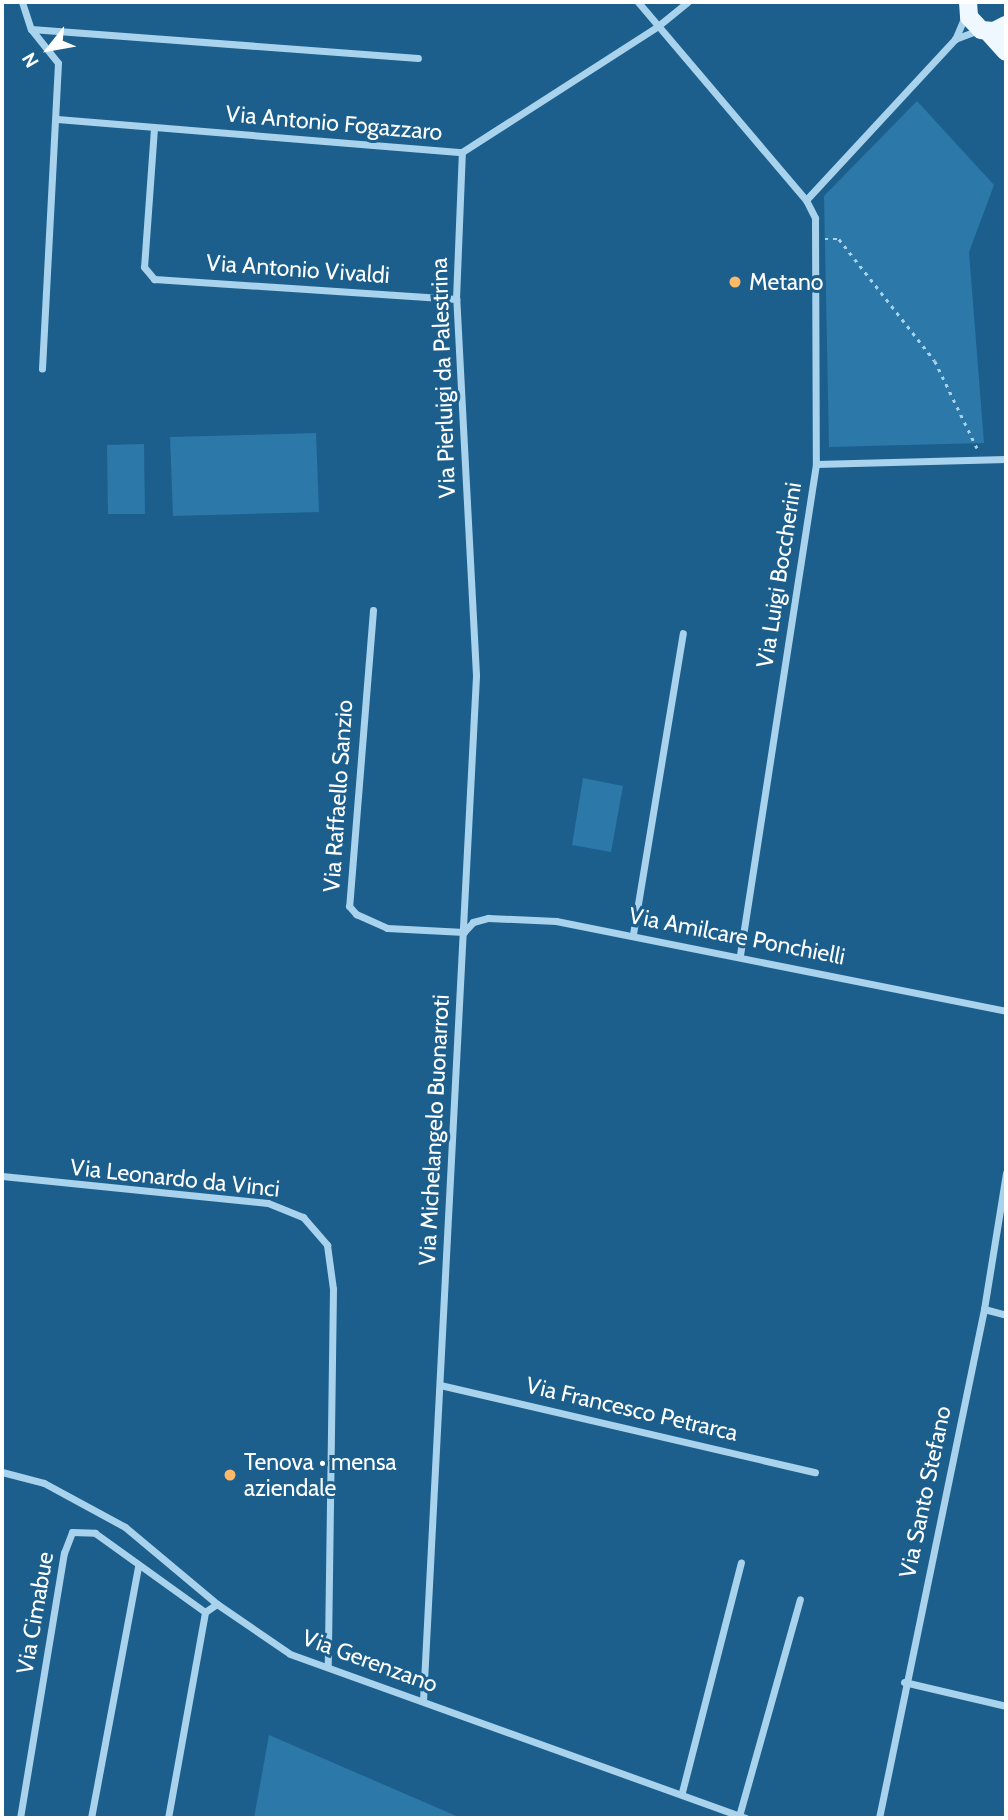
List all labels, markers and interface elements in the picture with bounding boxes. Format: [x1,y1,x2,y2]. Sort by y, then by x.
north arrow [14,14,84,84]
text: N [17,48,44,72]
street label: Via Antonio Fogazzaro [225,100,443,146]
street label: Via Antonio Vivaldi [205,249,391,289]
street label: Via Pierluigi da Palestrina [425,257,461,499]
place label: Metano [749,268,823,296]
marker: Metano [727,274,743,290]
street label: Via Luigi Boccherini [751,480,807,670]
street label: Via Raffaello Sanzio [318,699,358,893]
street label: Via Amilcare Ponchielli [627,901,847,971]
street label: Via Michelangelo Buonarroti [413,994,455,1266]
street label: Via Leonardo da Vinci [69,1153,281,1203]
street label: Via Francesco Petrarca [523,1371,741,1447]
street label: Via Santo Stefano [893,1403,957,1581]
place label: Tenova • mensa aziendale [244,1448,396,1502]
marker: Tenova • mensa aziendale [222,1467,238,1483]
street label: Via Cimabue [11,1550,59,1676]
street label: Via Gerenzano [298,1624,442,1698]

